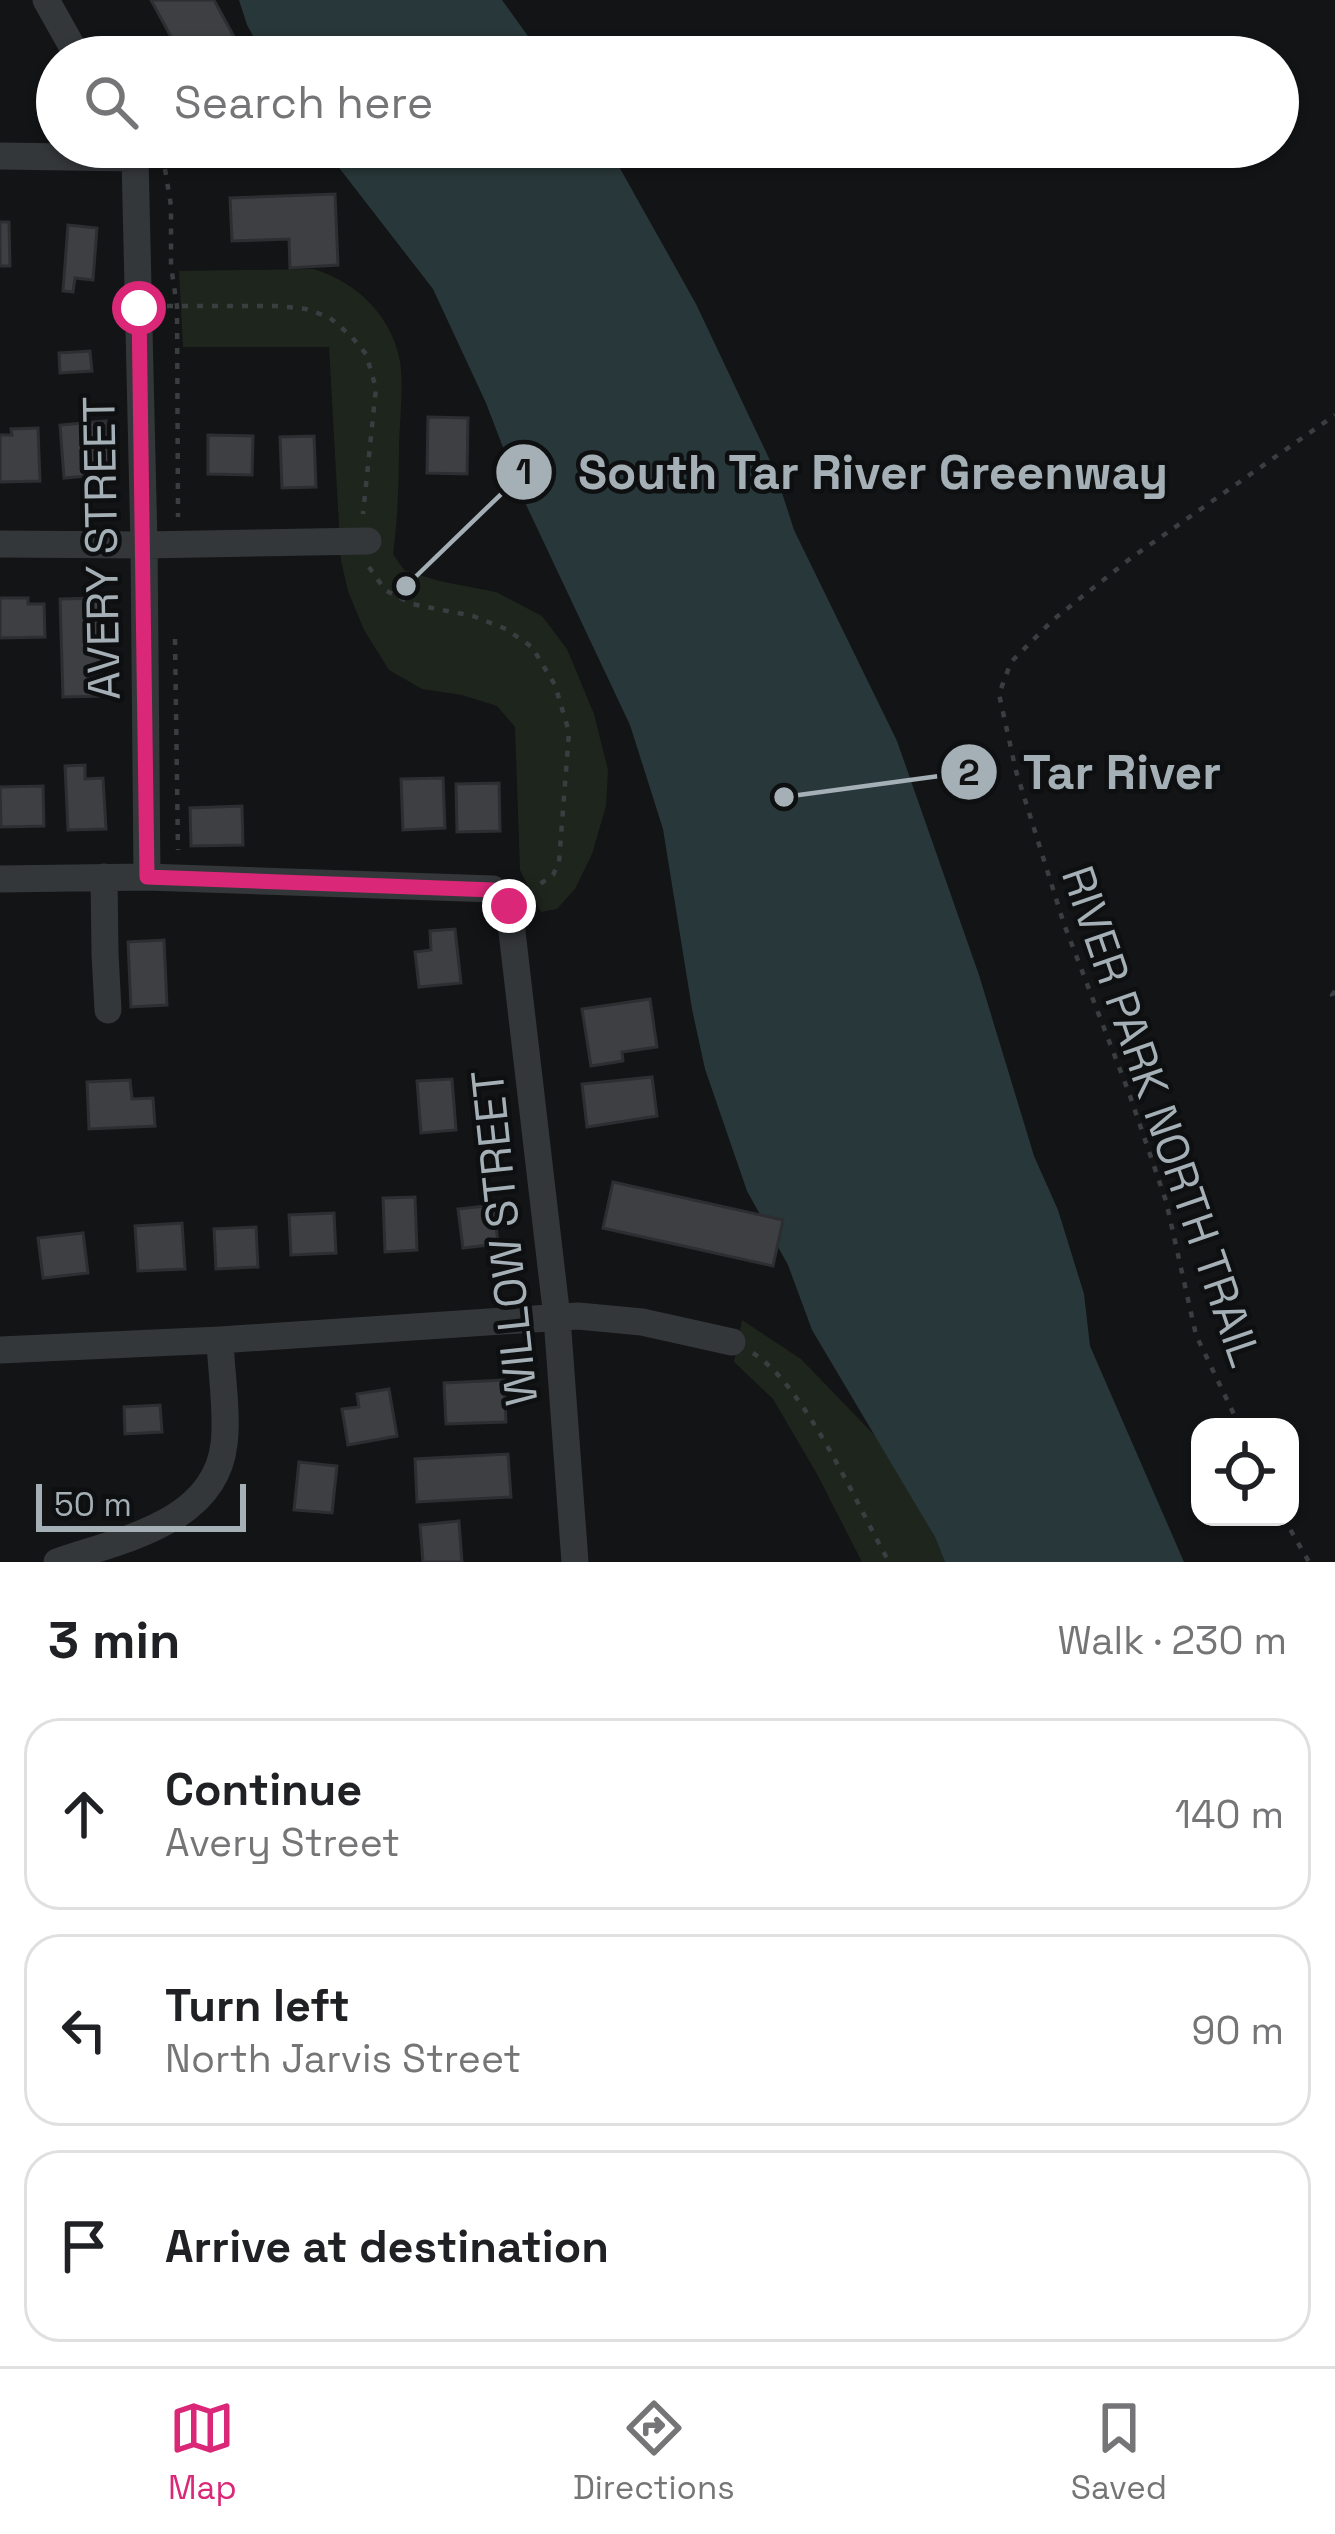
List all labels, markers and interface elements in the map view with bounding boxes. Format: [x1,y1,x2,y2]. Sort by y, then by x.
search box [36,36,1299,168]
icon: search [78,69,144,135]
text: Search here [174,74,433,131]
route start [112,281,166,335]
street label: AVERY STREET [70,396,133,700]
callout: South Tar River Greenway [494,430,1193,514]
text: South Tar River Greenway [578,442,1168,503]
text: 1 [516,449,532,495]
callout: Tar River [939,730,1245,814]
text: Tar River [1023,742,1221,803]
text: 2 [958,750,980,796]
street label: RIVER PARK NORTH TRAIL [1049,858,1274,1374]
route end [482,879,536,933]
street label: WILLOW STREET [459,1067,550,1409]
map controls [1191,1418,1299,1526]
button: locate [1191,1418,1299,1526]
scale bar [36,1478,246,1531]
text: 50 m [54,1484,132,1526]
text: 3 min [48,1608,181,1673]
text: Walk · 230 m [1057,1616,1287,1665]
text: Continue [165,1761,362,1818]
icon: ahead [51,1781,117,1847]
text: 140 m [1175,1790,1284,1839]
text: Avery Street [165,1818,400,1867]
text: Turn left [165,1977,350,2034]
icon: left [51,1997,117,2063]
text: 90 m [1192,2006,1284,2055]
text: North Jarvis Street [165,2034,521,2083]
icon: arrive [51,2213,117,2279]
text: Arrive at destination [165,2218,609,2275]
tab: Map [168,2395,237,2509]
tab: Directions [573,2395,735,2509]
tab: Saved [1071,2395,1167,2509]

